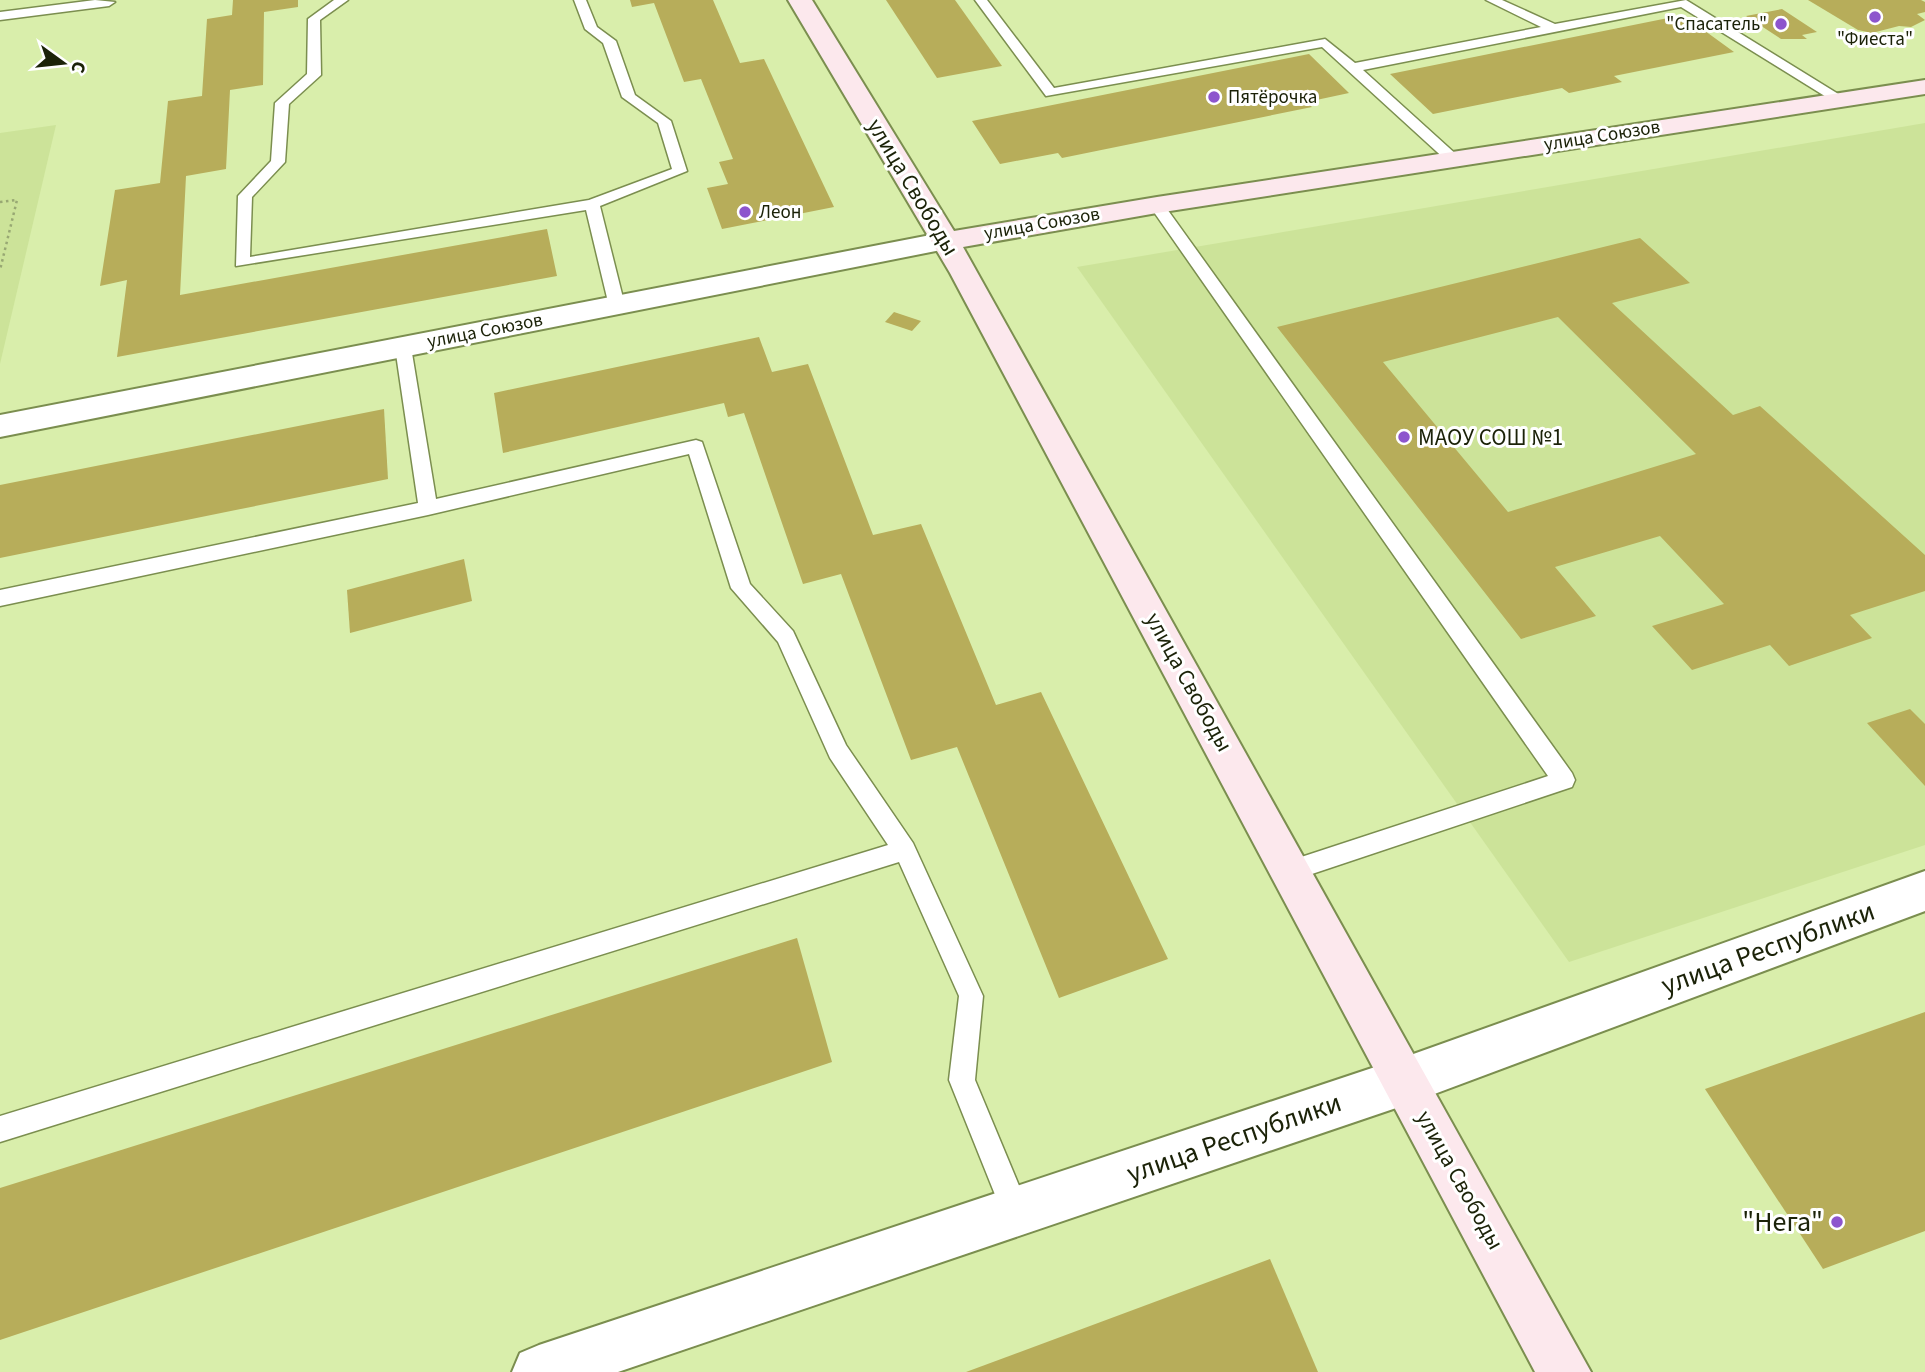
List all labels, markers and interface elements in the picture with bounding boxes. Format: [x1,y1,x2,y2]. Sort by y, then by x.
marker: "Фиеста" [1867,9,1883,25]
place label: "Спасатель" [1666,11,1767,38]
marker: "Спасатель" [1773,16,1789,32]
place label: "Фиеста" [1837,26,1913,53]
north arrow [28,28,98,98]
text: С [64,58,92,76]
place label: Пятёрочка [1228,84,1317,111]
marker: Пятёрочка [1206,89,1222,105]
street label: улица Свободы [859,112,967,262]
street label: улица Союзов [1542,114,1662,158]
place label: Леон [759,199,801,226]
street label: улица Союзов [982,201,1102,247]
marker: Леон [737,204,753,220]
street label: улица Союзов [425,307,545,355]
place label: МАОУ СОШ №1 [1418,421,1563,454]
marker: МАОУ СОШ №1 [1396,429,1412,445]
street label: улица Свободы [1137,606,1241,758]
street label: улица Республики [1656,891,1880,1005]
street label: улица Республики [1121,1083,1347,1193]
street label: улица Свободы [1408,1104,1512,1256]
place label: "Нега" [1742,1202,1823,1242]
marker: "Нега" [1829,1214,1845,1230]

